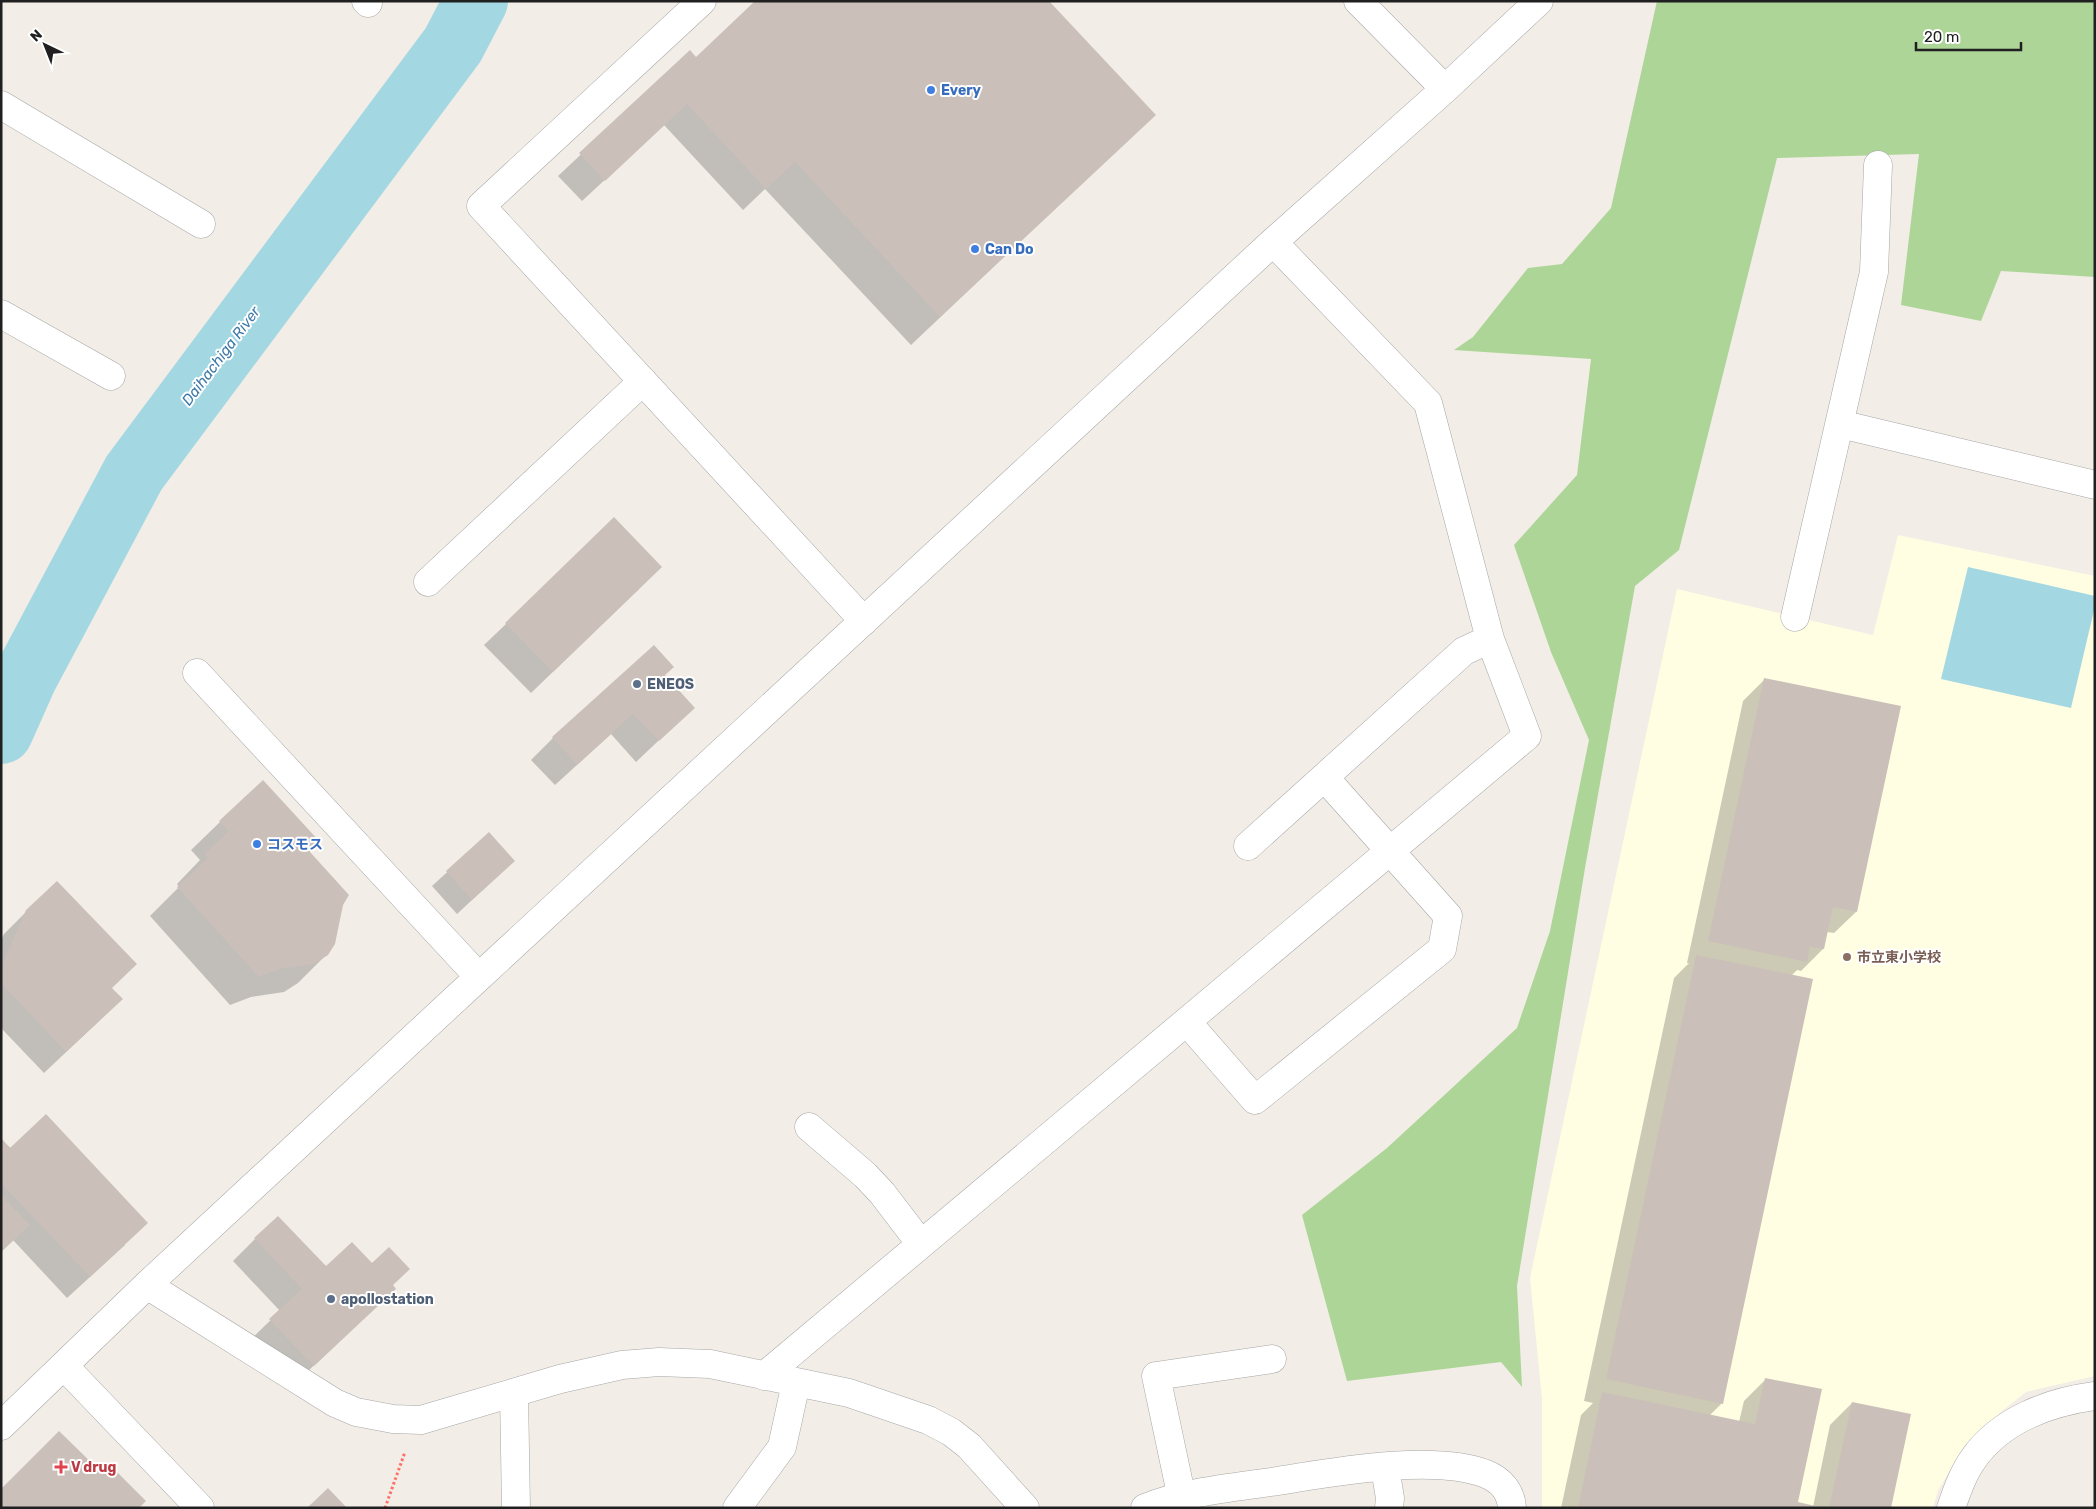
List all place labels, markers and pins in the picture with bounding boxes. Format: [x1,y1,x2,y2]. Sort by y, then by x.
place label: Every [941,82,982,99]
marker: Every [925,84,937,96]
place label: Can Do [985,241,1034,258]
marker: Can Do [969,243,981,255]
place label: ENEOS [647,676,694,693]
marker: ENEOS [631,678,643,690]
place label: コスモス [267,836,323,853]
marker: コスモス [251,838,263,850]
place label: 市立東小学校 [1857,949,1941,966]
marker: 市立東小学校 [1841,951,1853,963]
place label: apollostation [341,1291,434,1308]
marker: apollostation [325,1293,337,1305]
place label: V drug [71,1459,116,1476]
marker: V drug [55,1461,67,1473]

